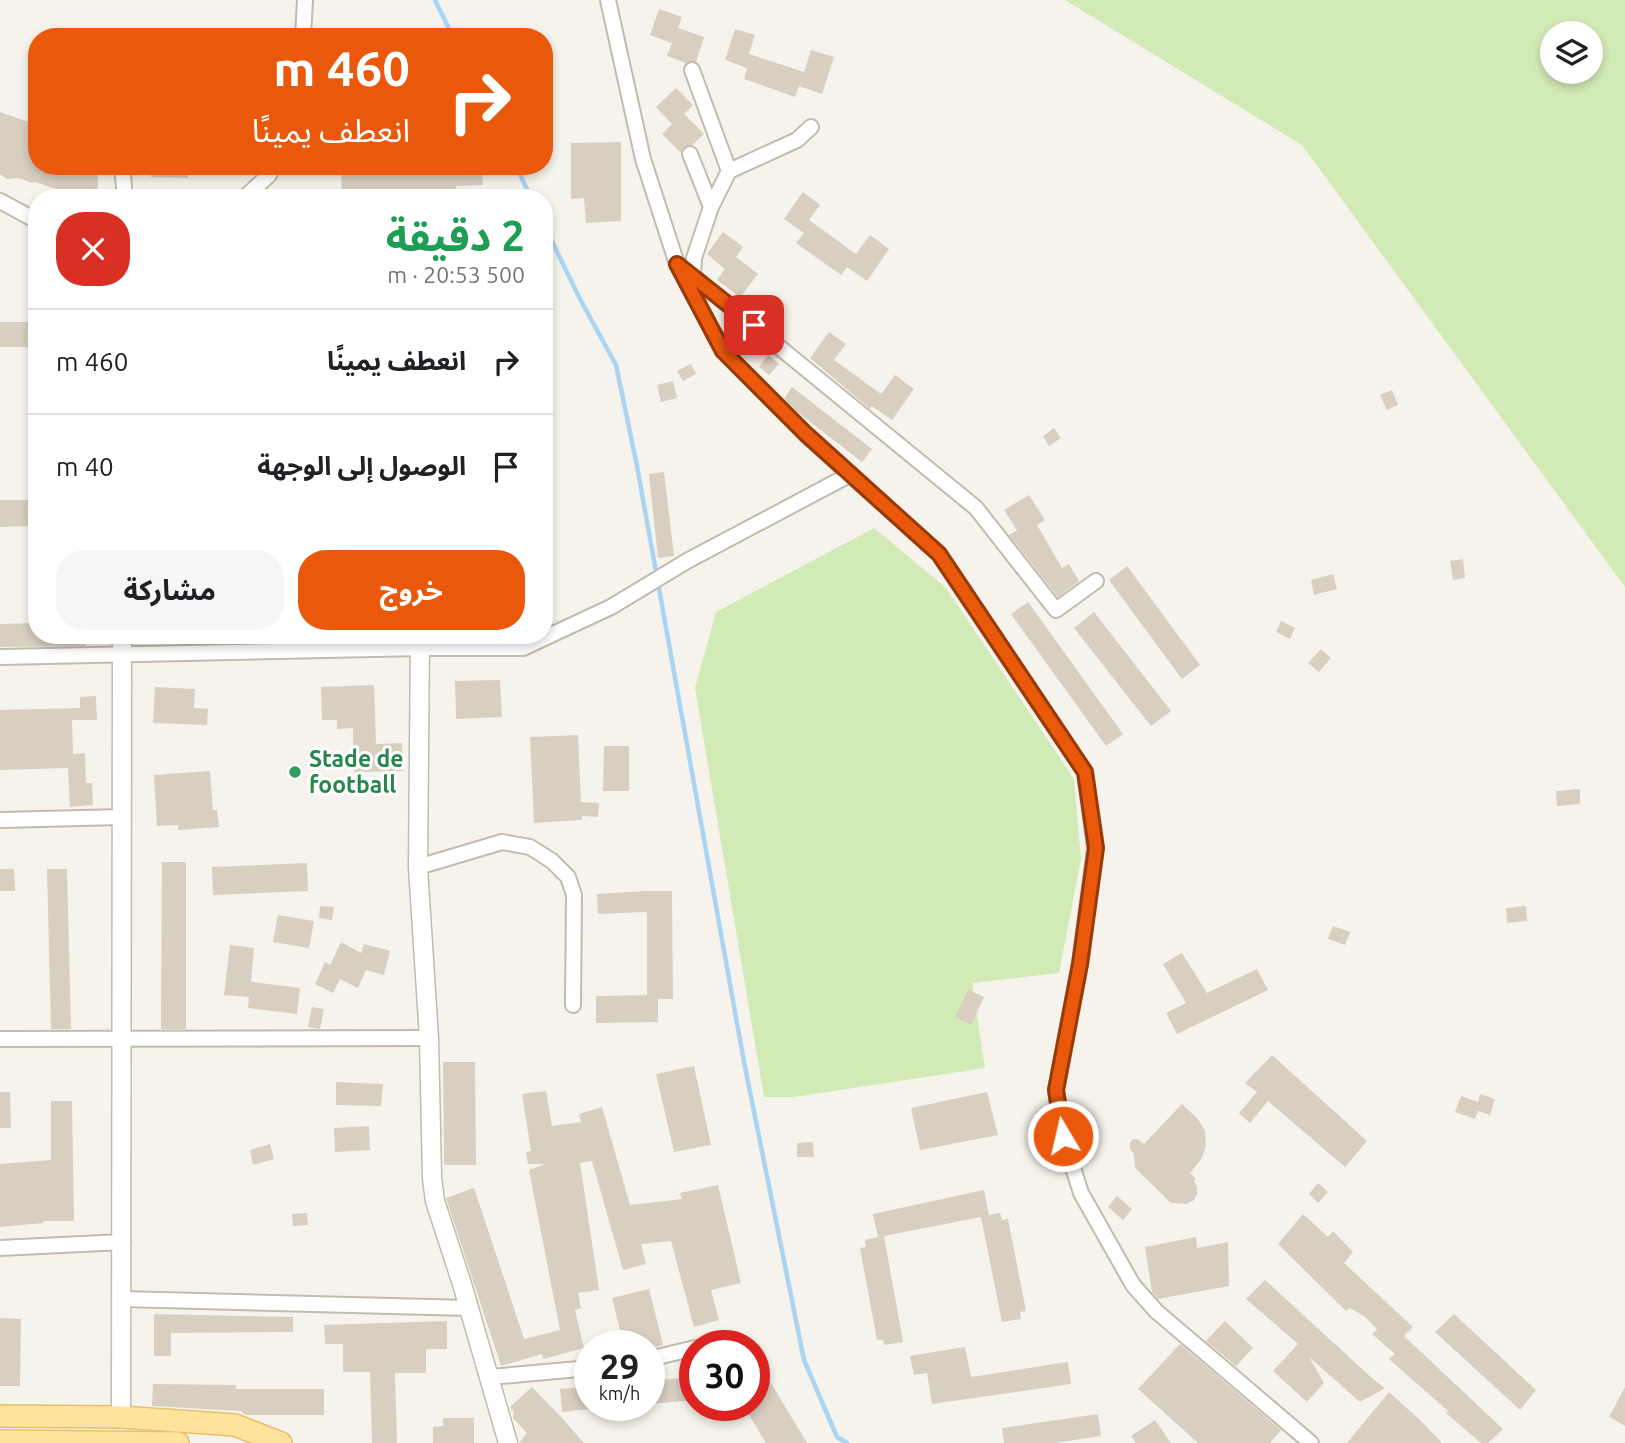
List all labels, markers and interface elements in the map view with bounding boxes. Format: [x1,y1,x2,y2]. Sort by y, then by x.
map controls [1540,21,1603,84]
button: layers [1540,21,1603,84]
text: 460 m [273,40,410,95]
icon: right [434,56,525,147]
text: انعطف يمينًا [252,112,410,148]
button: close [56,212,130,286]
text: 2 دقيقة [386,212,525,259]
text: 500 m · 20:53 [387,262,525,287]
pin [724,295,784,355]
icon: arrive [735,306,773,344]
icon: right [487,343,525,381]
text: انعطف يمينًا [327,346,466,375]
text: 460 m [56,347,128,376]
icon: arrive [487,448,525,486]
text: الوصول إلى الوجهة [257,451,466,480]
text: 40 m [56,452,114,481]
button: مشاركة [56,550,284,630]
button: خروج [298,550,525,630]
place label: Stade de football [309,746,404,797]
marker: Stade de football [287,764,303,780]
position arrow [1026,1099,1100,1173]
speed limit sign: 30 [679,1330,770,1421]
text: 29 [600,1346,639,1386]
text: km/h [599,1383,640,1403]

